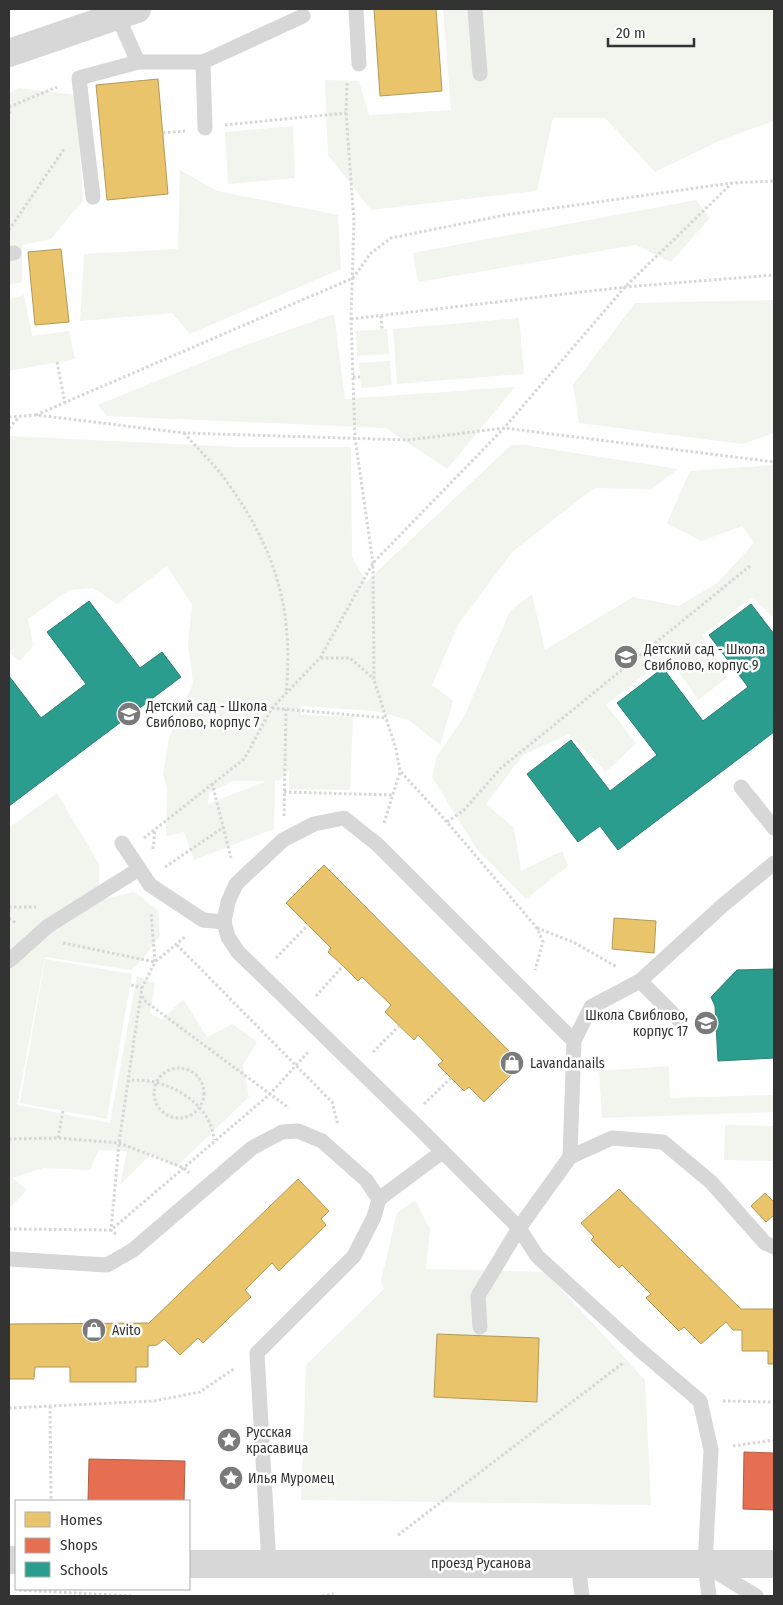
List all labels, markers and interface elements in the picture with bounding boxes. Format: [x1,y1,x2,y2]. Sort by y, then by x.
scale bar [608,15,694,47]
text: 20 m [616,24,646,42]
place label: Детский сад - Школа Свиблово, корпус 9 [643,641,766,674]
school or university icon: Детский сад - Школа Свиблово, корпус 9 [613,644,639,670]
place label: Детский сад - Школа Свиблово, корпус 7 [145,698,268,731]
school or university icon: Детский сад - Школа Свиблово, корпус 7 [116,701,142,727]
place label: Школа Свиблово, корпус 17 [585,1007,688,1040]
school or university icon: Школа Свиблово, корпус 17 [693,1010,719,1036]
shop icon: Lavandanails [499,1050,525,1076]
place label: Lavandanails [530,1055,605,1072]
shop icon: Avito [81,1317,107,1343]
place label: Avito [112,1322,141,1339]
place label: Русская красавица [246,1424,308,1457]
place icon: Русская красавица [216,1427,242,1453]
place icon: Илья Муромец [218,1465,244,1491]
place label: Илья Муромец [248,1470,335,1487]
legend [15,1500,190,1590]
text: Homes [60,1511,102,1529]
text: Shops [60,1536,98,1554]
street label: проезд Русанова [431,1555,531,1572]
text: Schools [60,1561,108,1579]

